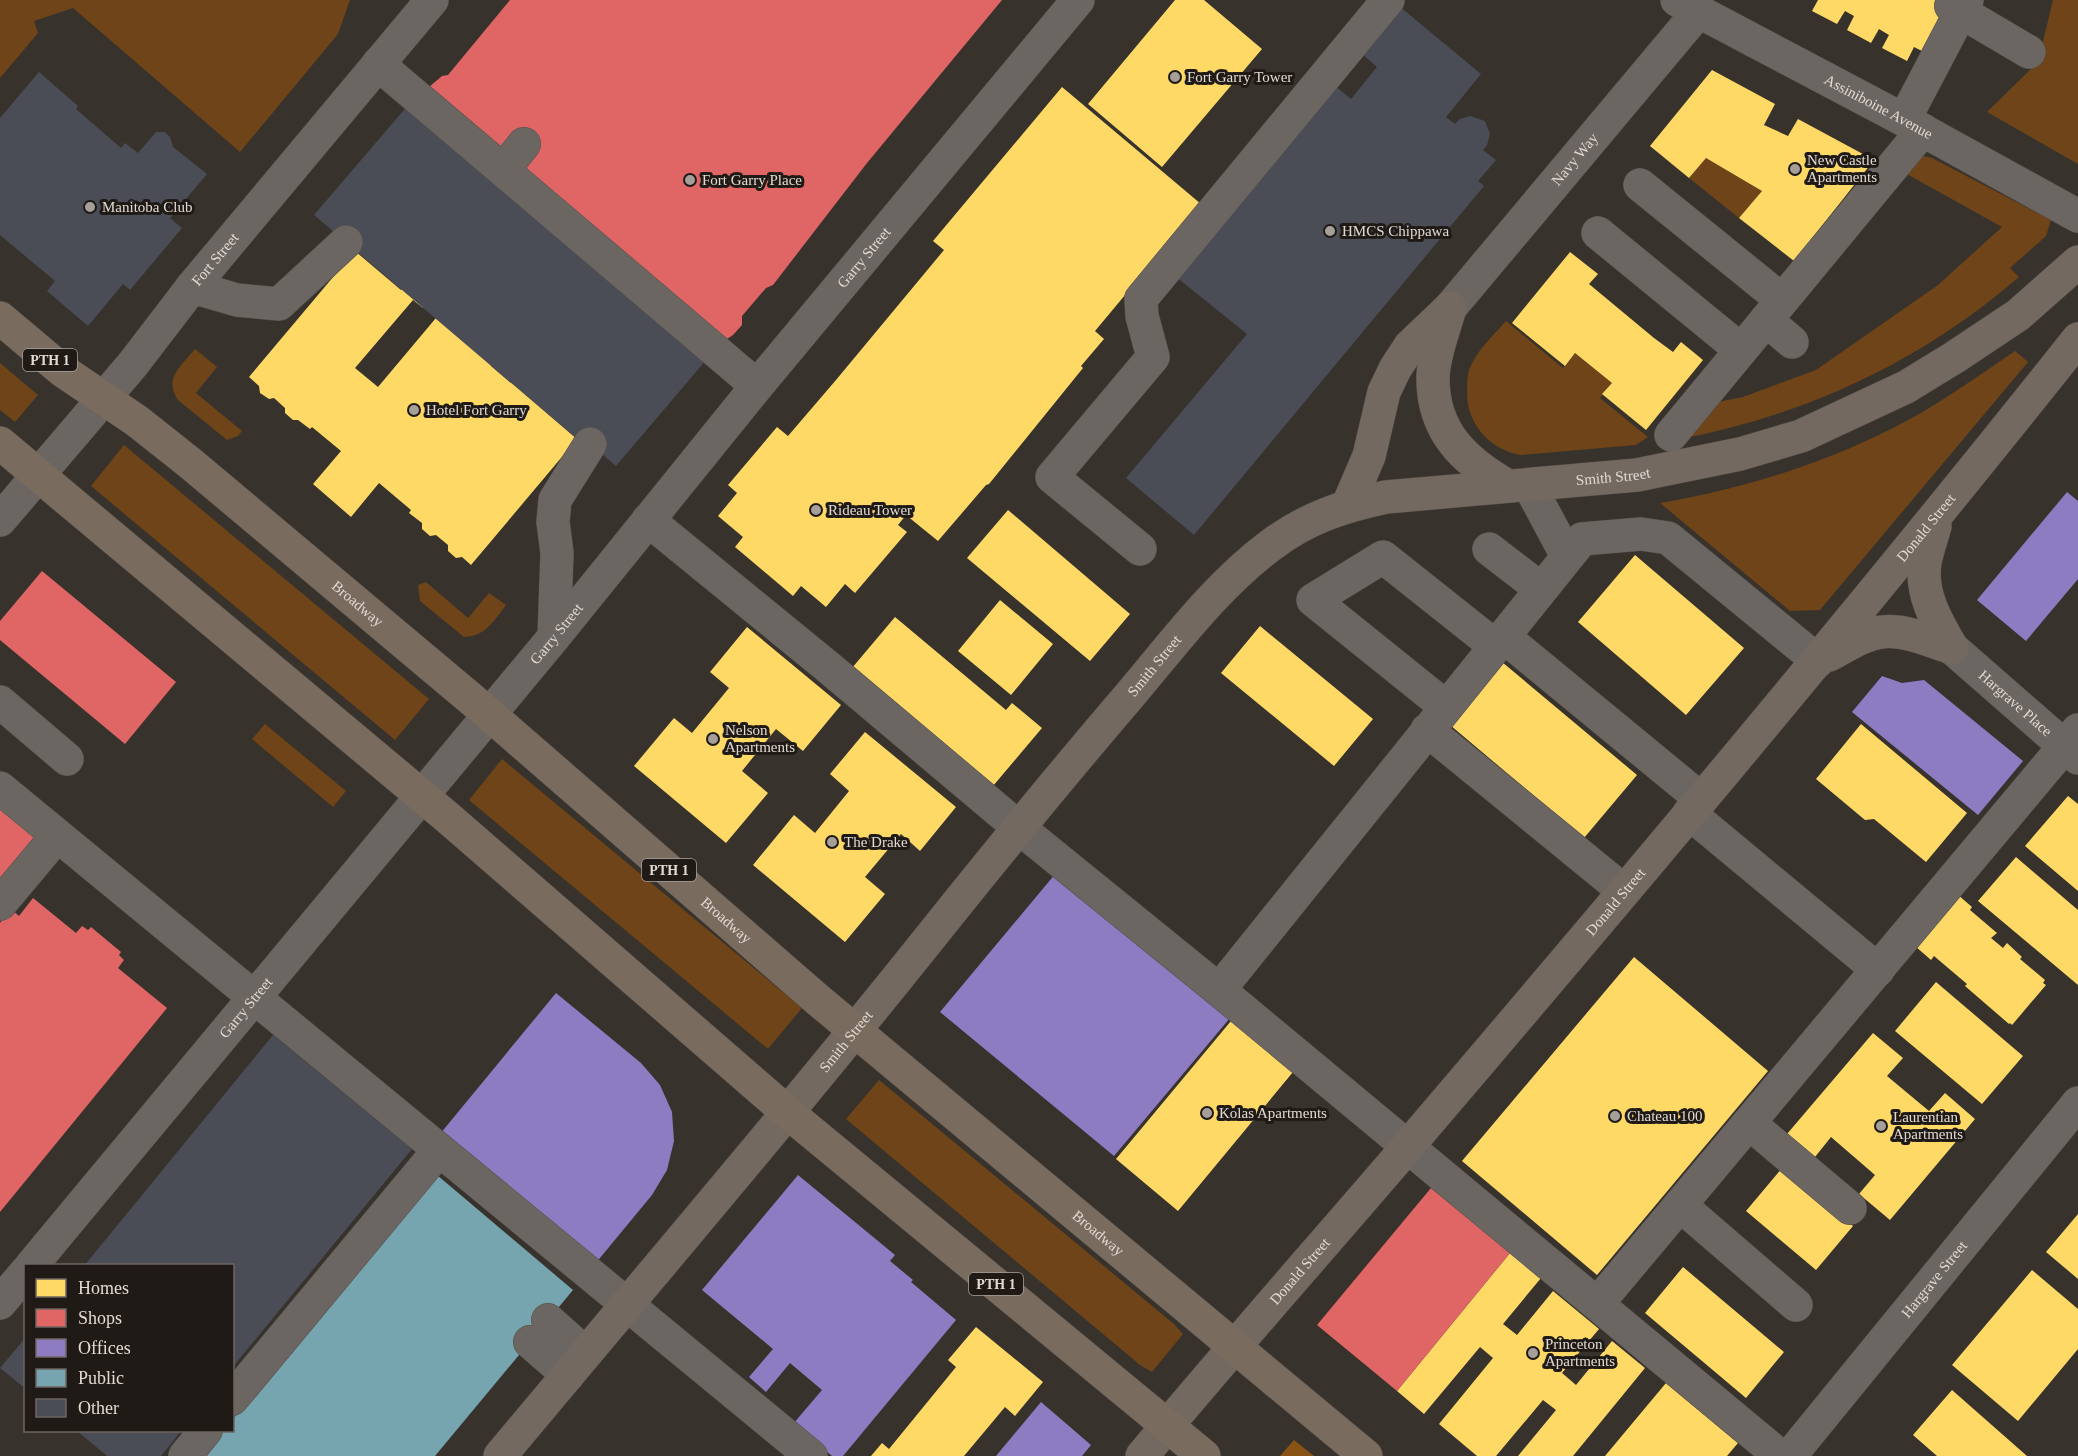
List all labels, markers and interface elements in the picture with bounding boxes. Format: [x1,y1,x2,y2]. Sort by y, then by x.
place label: Fort Garry Tower [1187,69,1292,85]
marker: Fort Garry Tower [1168,70,1182,84]
street label: Assiniboine Avenue [1822,71,1936,142]
street label: Navy Way [1548,130,1601,189]
place label: New Castle Apartments [1807,152,1877,185]
marker: New Castle Apartments [1788,162,1802,176]
place label: Fort Garry Place [702,172,802,188]
marker: Fort Garry Place [683,173,697,187]
place label: Manitoba Club [102,199,192,215]
marker: Manitoba Club [83,200,97,214]
street label: Garry Street [834,223,894,291]
place label: HMCS Chippawa [1342,223,1449,239]
marker: HMCS Chippawa [1323,224,1337,238]
street label: Fort Street [188,229,242,289]
road number: PTH 1 [23,349,77,371]
place label: Hotel Fort Garry [426,402,527,418]
marker: Hotel Fort Garry [407,403,421,417]
street label: Smith Street [1575,464,1652,488]
street label: Donald Street [1894,490,1959,565]
place label: Rideau Tower [828,502,912,518]
marker: Rideau Tower [809,503,823,517]
street label: Broadway [329,578,387,630]
street label: Garry Street [527,600,586,667]
street label: Smith Street [1124,631,1185,700]
street label: Hargrave Place [1975,667,2055,740]
place label: Nelson Apartments [725,722,795,755]
marker: Nelson Apartments [706,732,720,746]
place label: The Drake [844,834,908,850]
marker: The Drake [825,835,839,849]
road number: PTH 1 [642,859,696,881]
street label: Donald Street [1583,864,1649,939]
street label: Broadway [698,894,755,947]
street label: Garry Street [216,974,276,1041]
street label: Smith Street [816,1007,876,1075]
place label: Kolas Apartments [1219,1105,1327,1121]
marker: Kolas Apartments [1200,1106,1214,1120]
place label: Chateau 100 [1627,1108,1702,1124]
marker: Chateau 100 [1608,1109,1622,1123]
place label: Laurentian Apartments [1893,1109,1963,1142]
marker: Laurentian Apartments [1874,1119,1888,1133]
street label: Broadway [1069,1207,1127,1259]
street label: Donald Street [1267,1234,1334,1308]
street label: Hargrave Street [1898,1237,1971,1321]
legend [24,1264,234,1432]
road number: PTH 1 [969,1273,1023,1295]
text: Homes [78,1278,129,1298]
text: Shops [78,1308,122,1328]
place label: Princeton Apartments [1545,1336,1615,1369]
text: Offices [78,1338,131,1358]
marker: Princeton Apartments [1526,1346,1540,1360]
text: Public [78,1368,124,1388]
text: Other [78,1398,119,1418]

